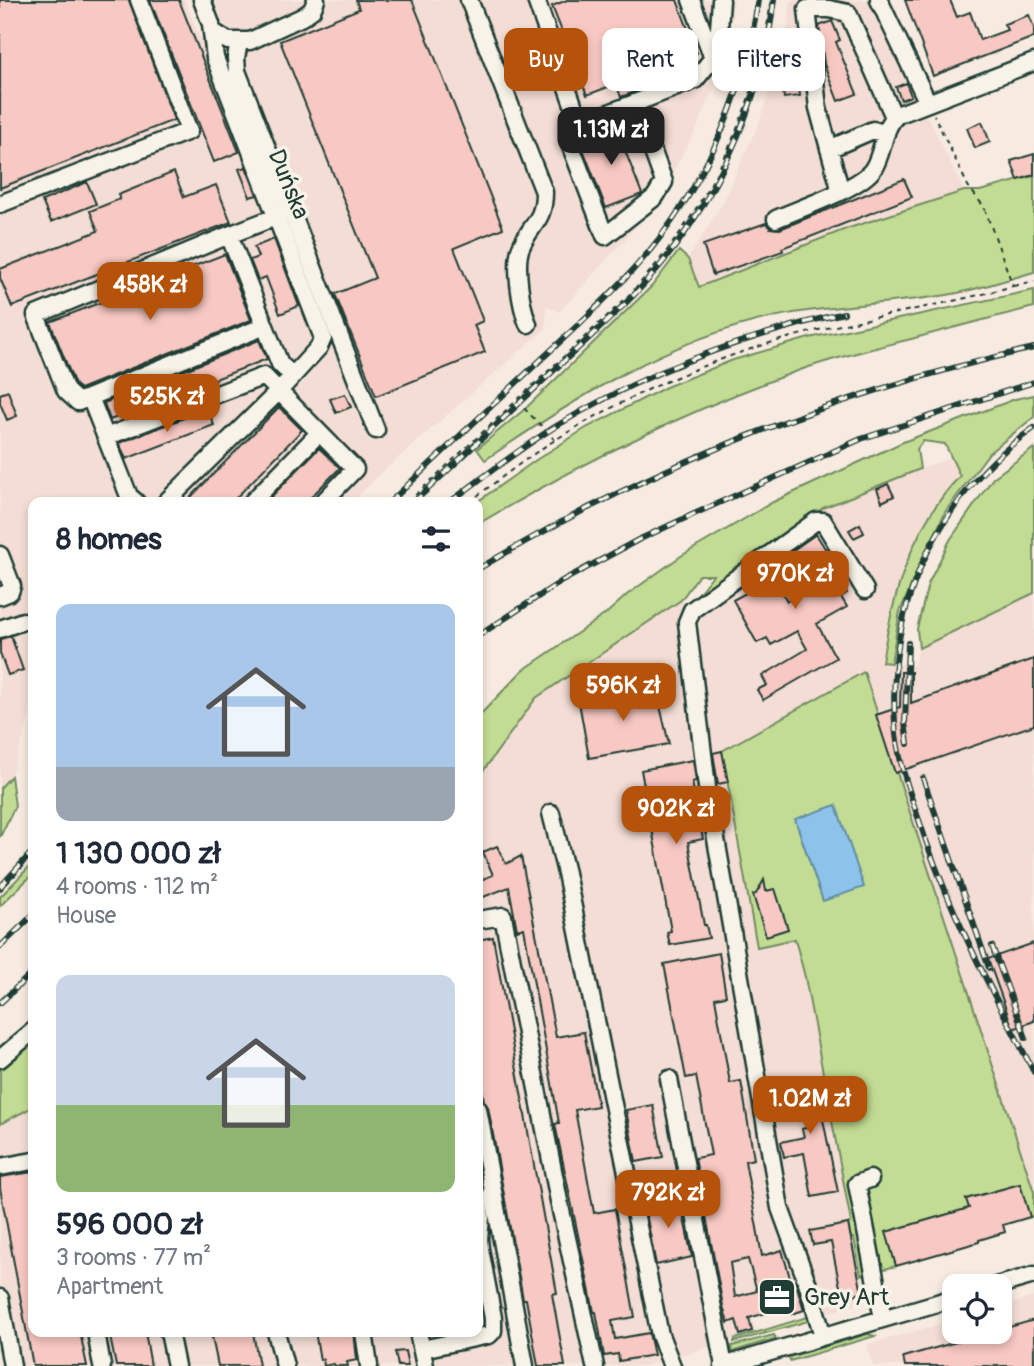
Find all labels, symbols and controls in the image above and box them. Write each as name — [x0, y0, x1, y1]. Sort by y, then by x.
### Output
chip: Buy — [504, 28, 588, 91]
chip: Rent — [602, 28, 698, 91]
chip: Filters — [712, 28, 825, 91]
pin: 1.13M zł — [539, 108, 683, 167]
text: 1.13M zł — [573, 115, 649, 144]
street label: Duńska — [262, 145, 316, 223]
pin: 458K zł — [85, 262, 215, 322]
text: 458K zł — [113, 270, 187, 299]
pin: 525K zł — [102, 374, 232, 434]
text: 525K zł — [130, 382, 204, 411]
icon: filters — [417, 520, 455, 558]
text: 8 homes — [56, 521, 162, 558]
pin: 970K zł — [730, 552, 860, 611]
text: 970K zł — [757, 559, 833, 588]
icon: home — [193, 649, 319, 775]
pin: 596K zł — [558, 664, 688, 723]
text: 596K zł — [586, 671, 660, 700]
pin: 902K zł — [611, 786, 741, 846]
text: 902K zł — [638, 794, 714, 823]
text: 1 130 000 zł — [56, 835, 221, 872]
text: 4 rooms · 112 m² — [56, 872, 218, 901]
text: House — [56, 901, 116, 930]
icon: home — [193, 1020, 319, 1146]
pin: 1.02M zł — [738, 1076, 882, 1136]
text: 1.02M zł — [769, 1084, 851, 1113]
pin: 792K zł — [603, 1170, 733, 1230]
text: 792K zł — [631, 1178, 705, 1207]
text: 596 000 zł — [56, 1206, 203, 1243]
text: 3 rooms · 77 m² — [56, 1243, 211, 1272]
text: Apartment — [56, 1272, 163, 1301]
map controls — [942, 1274, 1012, 1344]
button: locate — [942, 1274, 1012, 1344]
office icon: Grey Art — [756, 1276, 798, 1318]
place label: Grey Art — [804, 1283, 889, 1312]

